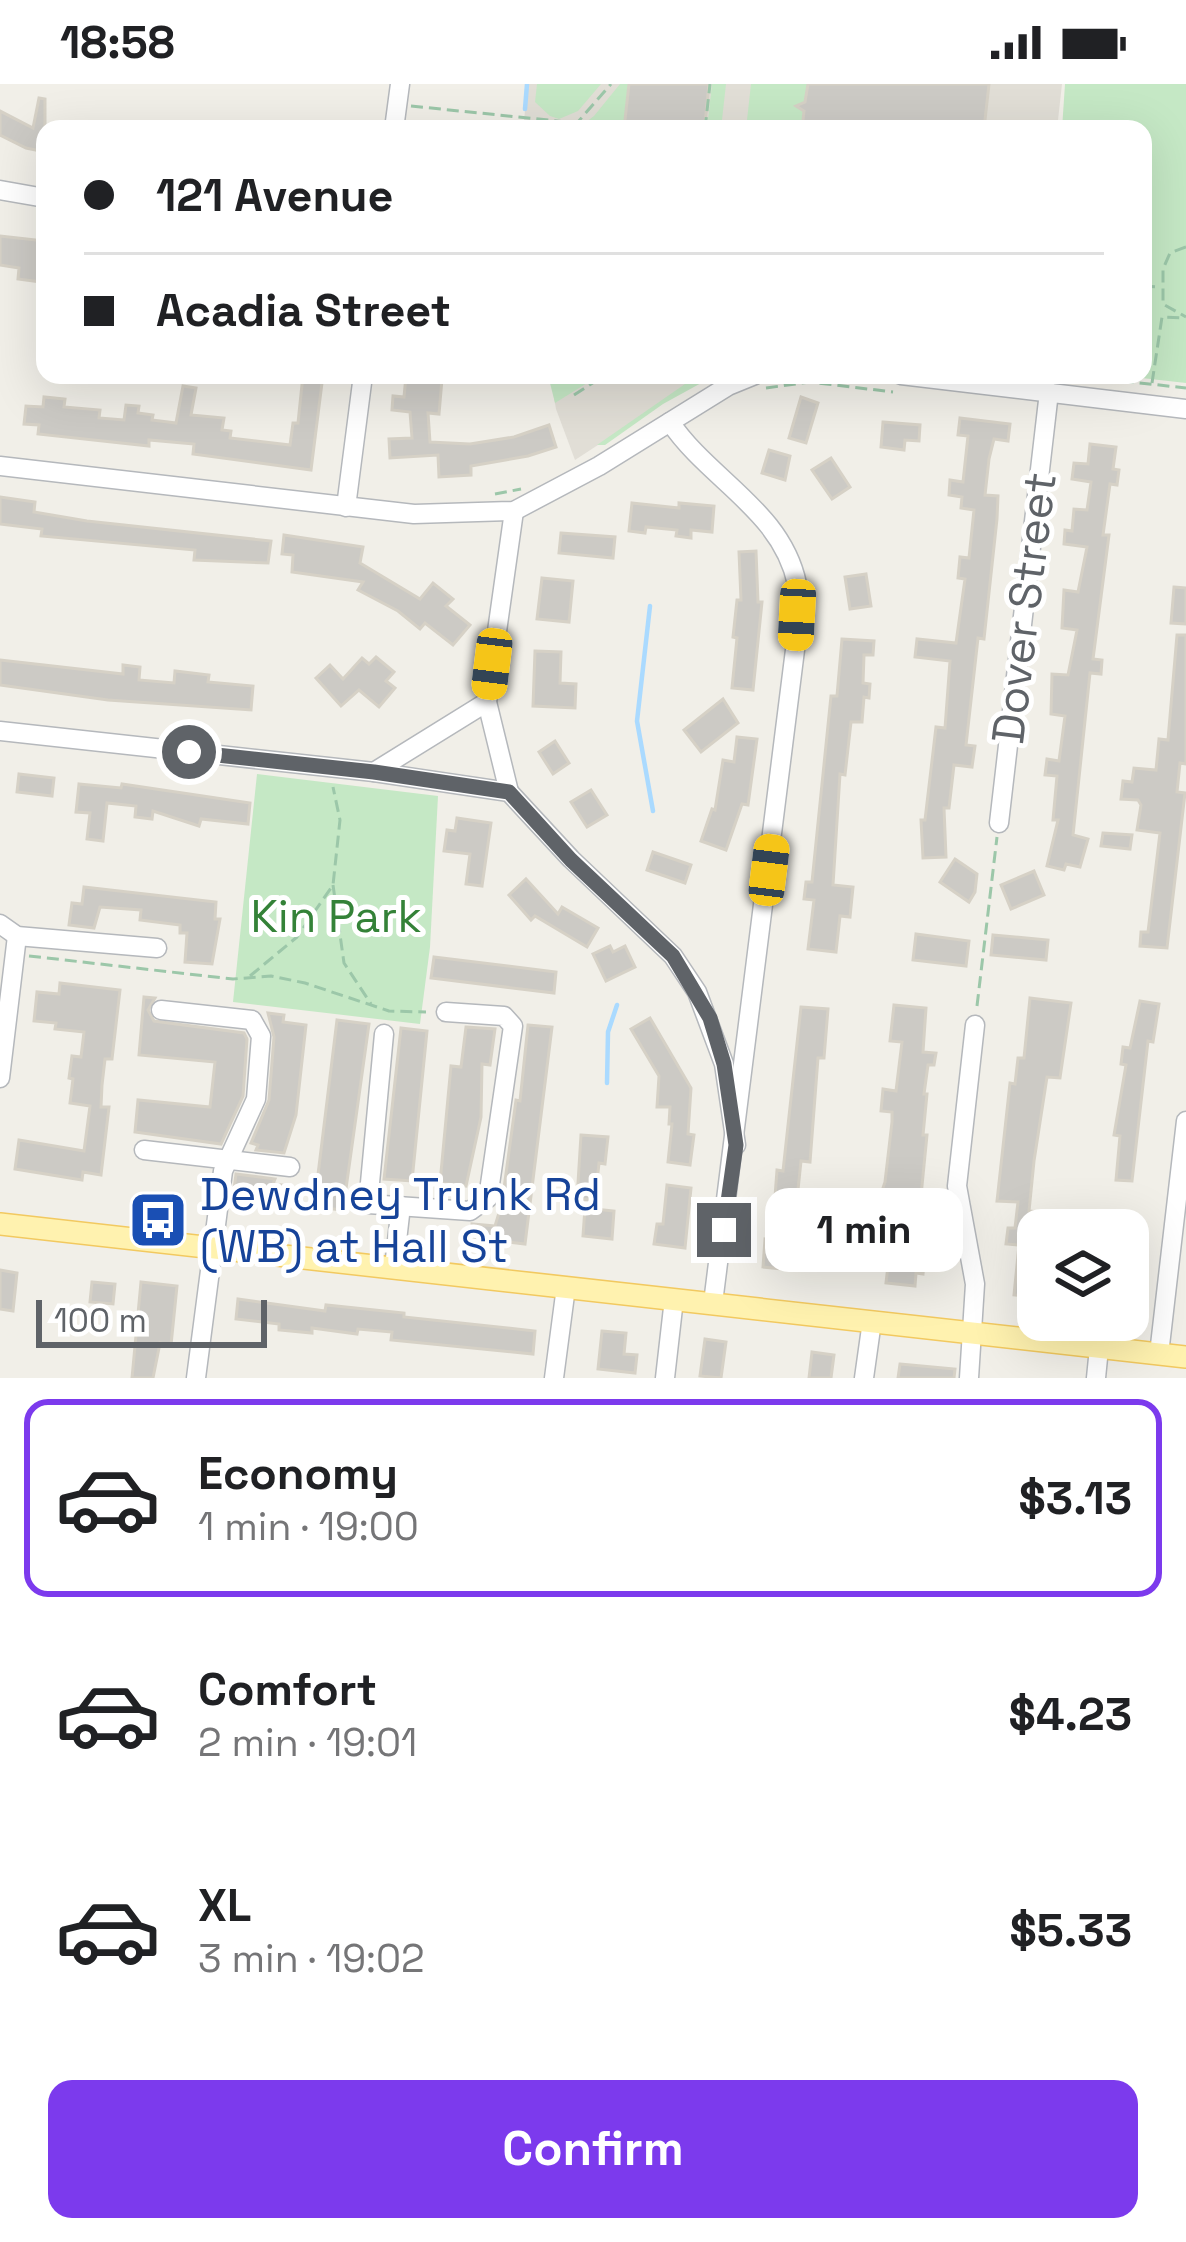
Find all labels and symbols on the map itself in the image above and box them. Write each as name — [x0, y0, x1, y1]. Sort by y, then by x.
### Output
street label: Dover Street — [979, 469, 1069, 747]
car — [777, 578, 817, 652]
car — [470, 626, 514, 702]
route start — [162, 725, 216, 779]
car — [747, 832, 791, 908]
park label: Kin Park — [250, 888, 422, 945]
place label: Dewdney Trunk Rd (WB) at Hall St — [200, 1166, 601, 1275]
callout: 1 min — [766, 1188, 964, 1272]
bus stop icon: Dewdney Trunk Rd (WB) at Hall St — [127, 1189, 189, 1251]
route end — [697, 1203, 751, 1257]
scale bar — [36, 1294, 267, 1347]

